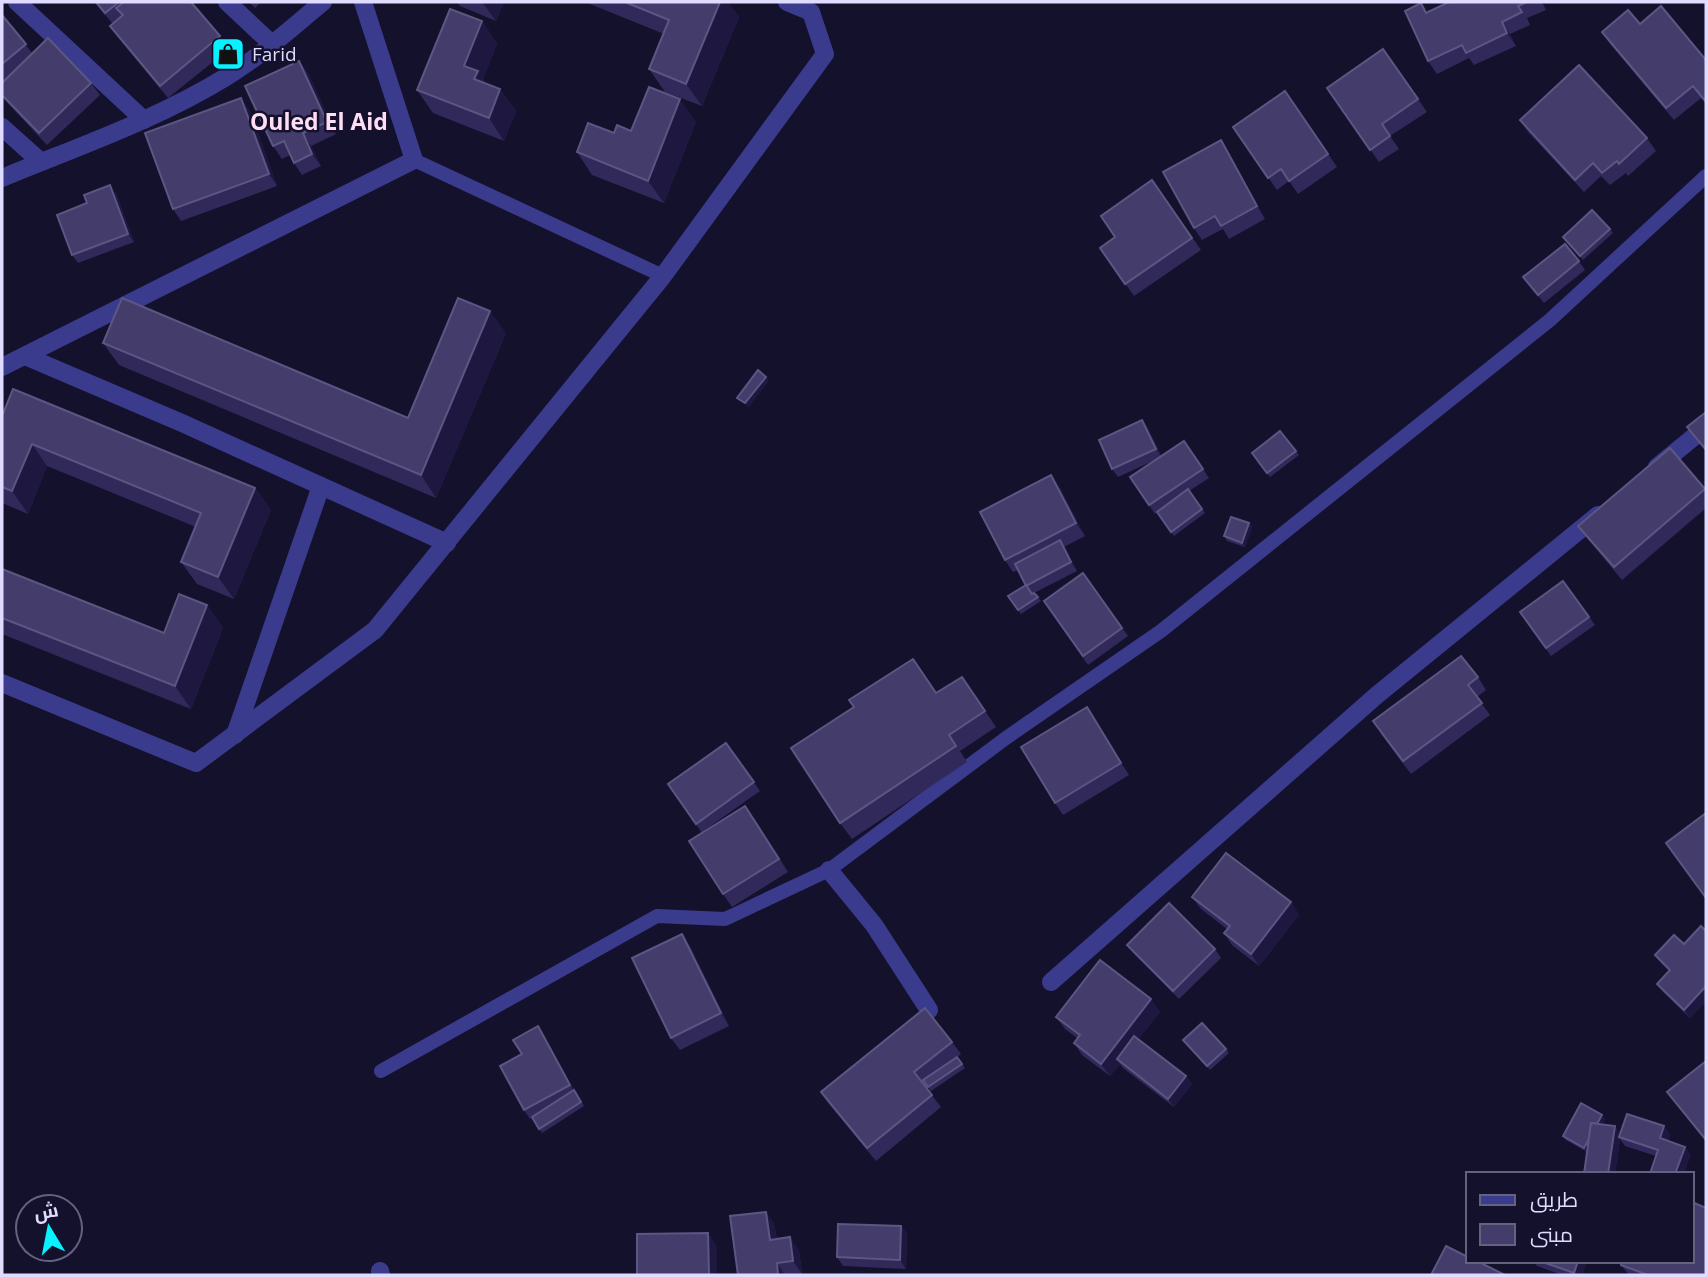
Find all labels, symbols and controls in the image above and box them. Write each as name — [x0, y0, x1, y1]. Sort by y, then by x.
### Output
shop icon: Farid — [209, 35, 247, 73]
place label: Farid — [252, 41, 297, 67]
district label: Ouled El Aid — [250, 105, 388, 137]
legend — [1466, 1172, 1694, 1263]
text: طريق — [1530, 1185, 1578, 1213]
north arrow — [14, 1193, 84, 1263]
text: ش — [32, 1196, 60, 1226]
text: مبنى — [1530, 1220, 1573, 1248]

